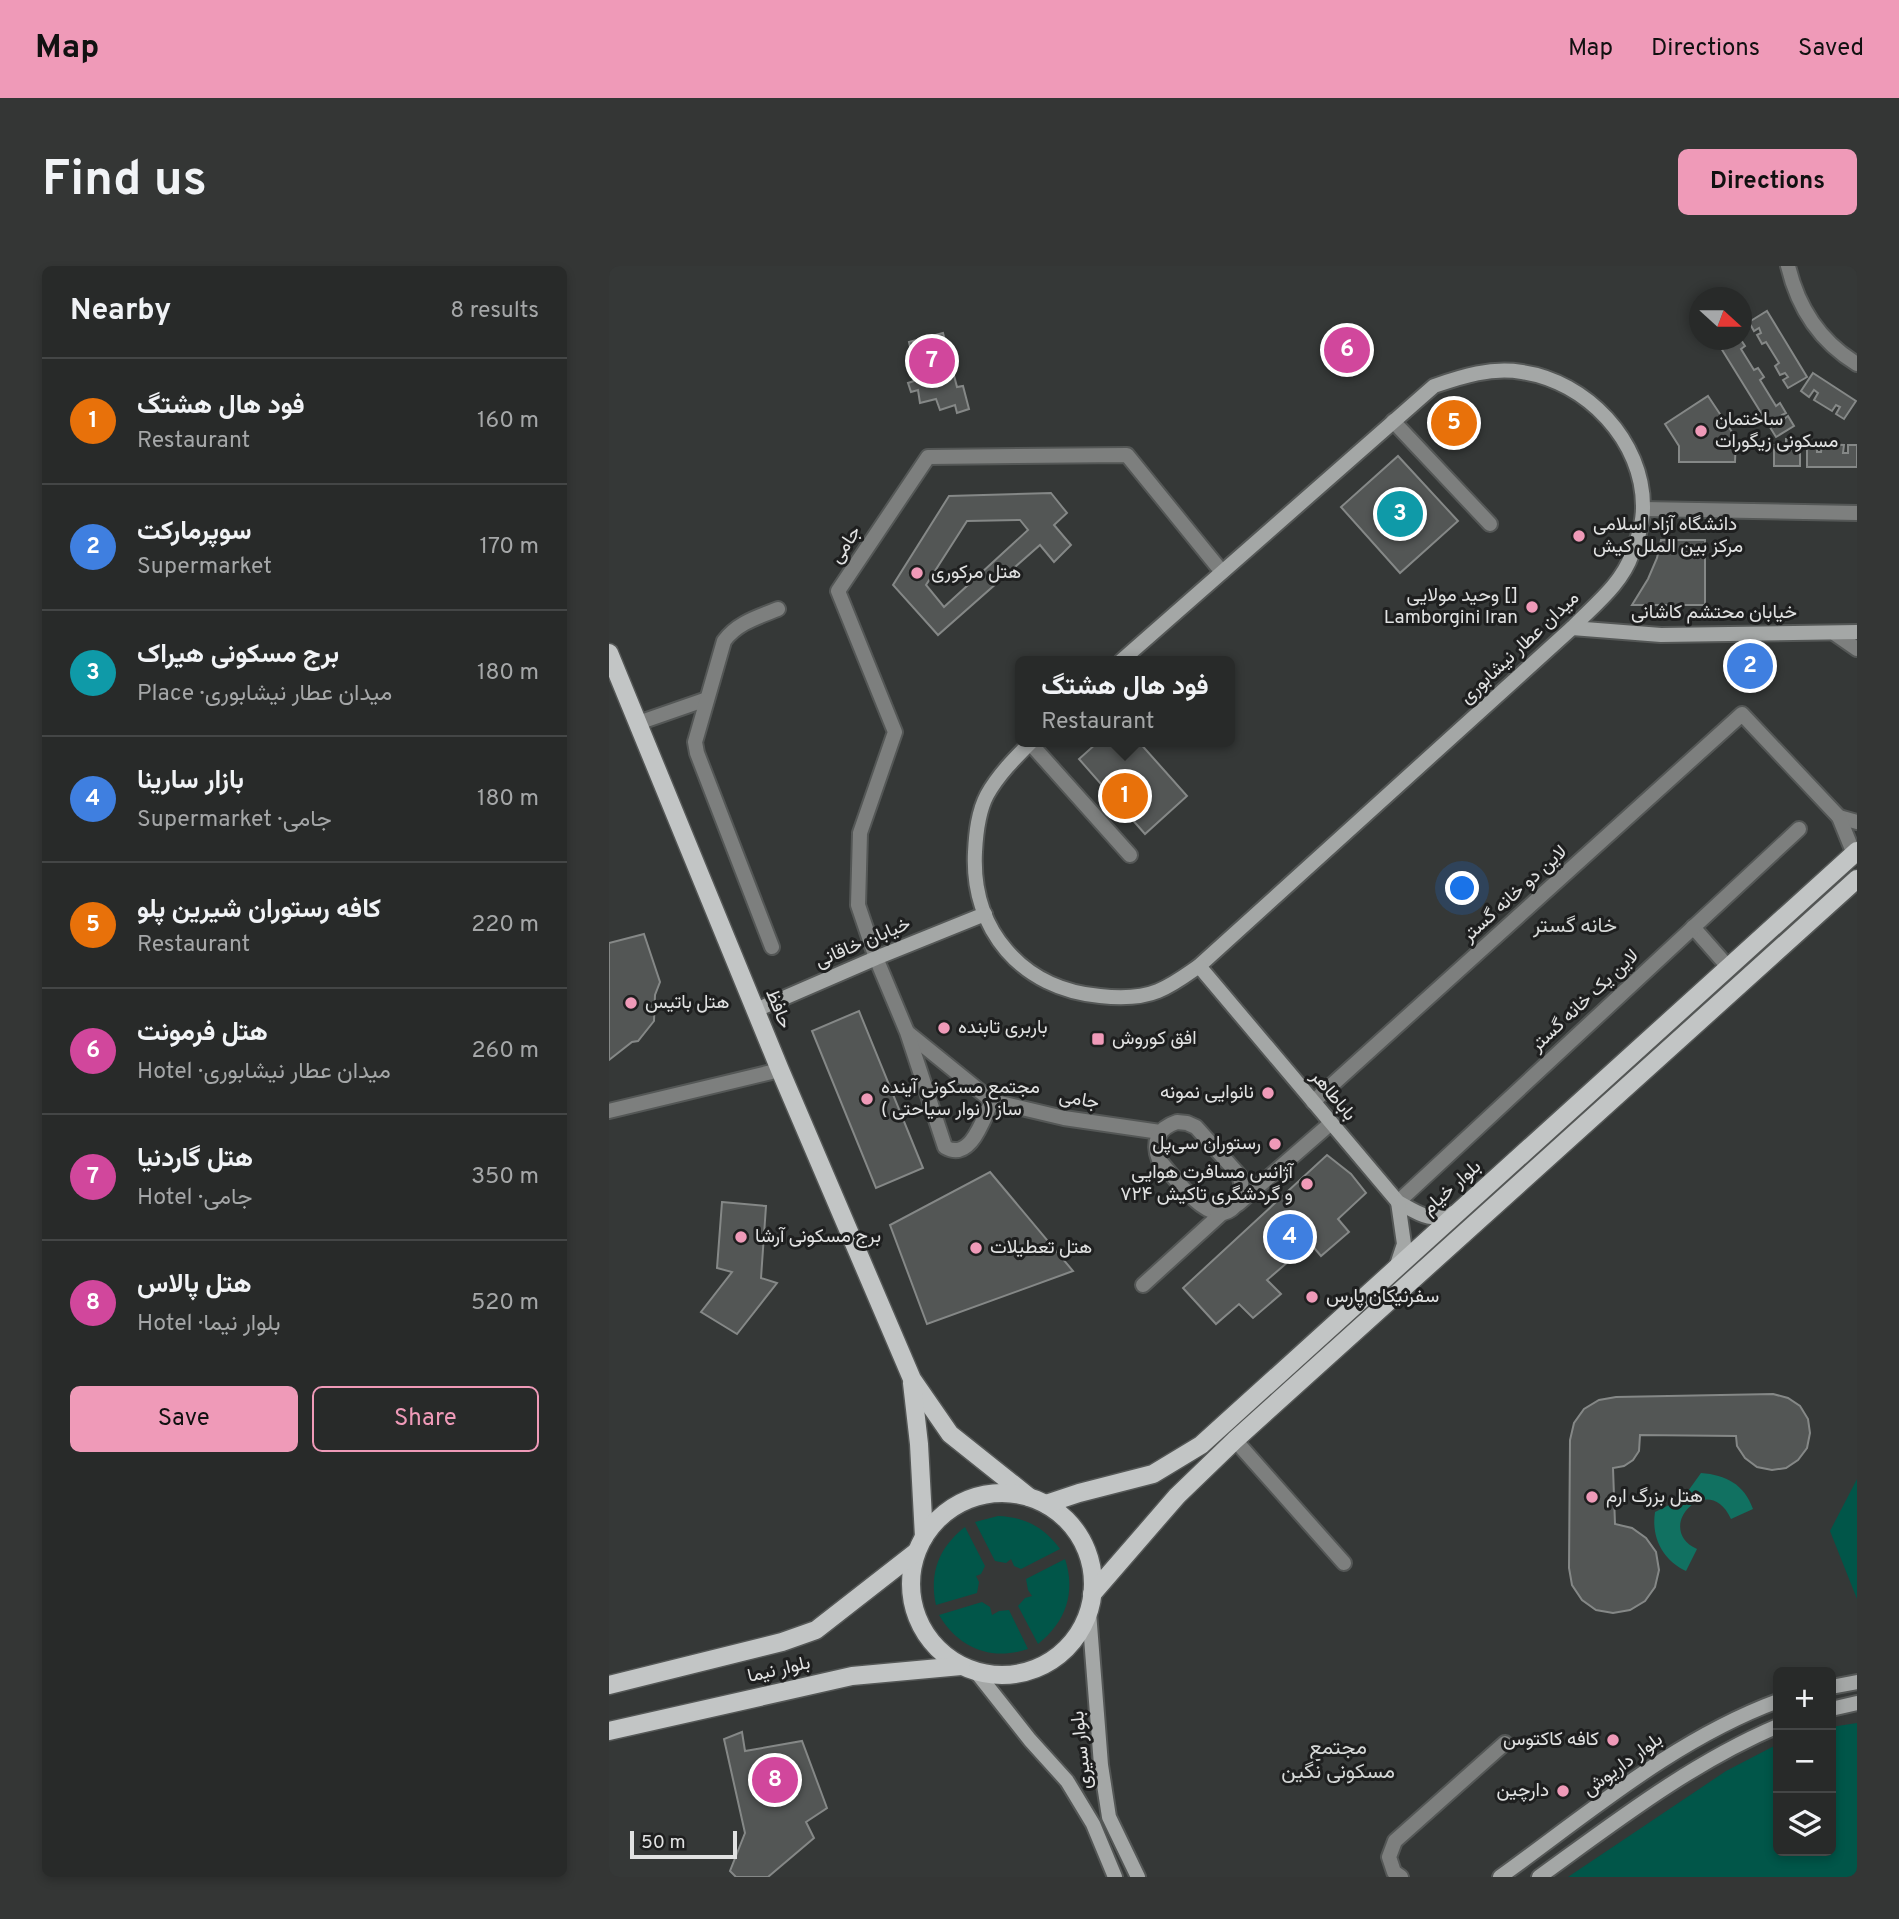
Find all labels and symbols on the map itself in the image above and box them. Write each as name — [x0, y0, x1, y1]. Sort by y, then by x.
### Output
north arrow — [1689, 287, 1752, 350]
pin: 6 — [1324, 324, 1370, 376]
pin: 7 — [909, 335, 955, 387]
pin: 5 — [1431, 397, 1477, 449]
place label: ساختمان مسکونی زیگورات — [1715, 408, 1838, 454]
marker: ساختمان مسکونی زیگورات — [1693, 423, 1709, 439]
pin: 3 — [1377, 488, 1423, 540]
place label: دانشگاه آزاد اسلامی مرکز بین الملل کیش — [1593, 513, 1743, 559]
street label: جامی — [825, 521, 867, 569]
marker: دانشگاه آزاد اسلامی مرکز بین الملل کیش — [1571, 528, 1587, 544]
place label: هتل مرکوری — [931, 561, 1021, 585]
marker: هتل مرکوری — [909, 565, 925, 581]
place label: وحید مولایی [] Lamborgini Iran — [1384, 584, 1518, 630]
street label: میدان عطار نیشابوری — [1455, 586, 1585, 710]
marker: وحید مولایی [] Lamborgini Iran — [1524, 599, 1540, 615]
street label: خیابان محتشم کاشانی — [1631, 601, 1797, 625]
pin: 2 — [1727, 640, 1773, 692]
pin: 1 — [1102, 770, 1148, 822]
street label: لاین دو خانه گستر — [1457, 840, 1573, 948]
your location — [1445, 871, 1479, 905]
street label: خیابان خاقانی — [812, 912, 914, 974]
district label: خانه گستر — [1532, 913, 1617, 940]
street label: لاین یک خانه گستر — [1525, 945, 1644, 1058]
street label: حافظ — [759, 986, 797, 1032]
place label: هتل باتیس — [645, 991, 729, 1015]
marker: هتل باتیس — [623, 995, 639, 1011]
place label: باربری تابنده — [958, 1016, 1048, 1040]
marker: باربری تابنده — [936, 1020, 952, 1036]
place label: افق کوروش — [1112, 1027, 1197, 1051]
marker: افق کوروش — [1090, 1031, 1106, 1047]
street label: باباطاهر — [1304, 1065, 1361, 1126]
place label: مجتمع مسکونی آینده ساز ( نوار سیاحتی ) — [881, 1076, 1040, 1122]
place label: نانوایی نمونه — [1160, 1081, 1254, 1105]
street label: جامی — [1057, 1085, 1101, 1115]
marker: نانوایی نمونه — [1260, 1085, 1276, 1101]
marker: مجتمع مسکونی آینده ساز ( نوار سیاحتی ) — [859, 1091, 875, 1107]
place label: رستوران سی‌پل — [1152, 1132, 1261, 1156]
marker: رستوران سی‌پل — [1267, 1136, 1283, 1152]
street label: بلوار خیام — [1417, 1155, 1487, 1221]
place label: آژانس مسافرت هوایی و گردشگری تاکیش ۷۲۴ — [1120, 1161, 1295, 1207]
marker: آژانس مسافرت هوایی و گردشگری تاکیش ۷۲۴ — [1299, 1176, 1315, 1192]
pin: 4 — [1267, 1211, 1313, 1263]
place label: برج مسکونی آرشا — [755, 1225, 881, 1249]
marker: برج مسکونی آرشا — [733, 1229, 749, 1245]
place label: هتل تعطیلات — [990, 1236, 1092, 1260]
marker: هتل تعطیلات — [968, 1240, 984, 1256]
place label: سفرنیکان پارس — [1326, 1285, 1439, 1309]
marker: سفرنیکان پارس — [1304, 1289, 1320, 1305]
place label: هتل بزرگ ارم — [1606, 1485, 1703, 1509]
marker: هتل بزرگ ارم — [1584, 1489, 1600, 1505]
street label: بلوار نیما — [745, 1651, 813, 1689]
street label: بلوار سیری — [1066, 1710, 1098, 1790]
place label: کافه کاکتوس — [1503, 1728, 1599, 1752]
street label: بلوار داریوش — [1578, 1728, 1668, 1802]
marker: کافه کاکتوس — [1605, 1732, 1621, 1748]
district label: مجتمع مسکونی نگین — [1281, 1735, 1395, 1786]
pin: 8 — [752, 1754, 798, 1806]
place label: دارچین — [1497, 1779, 1549, 1803]
marker: دارچین — [1555, 1783, 1571, 1799]
scale bar — [630, 1828, 737, 1860]

